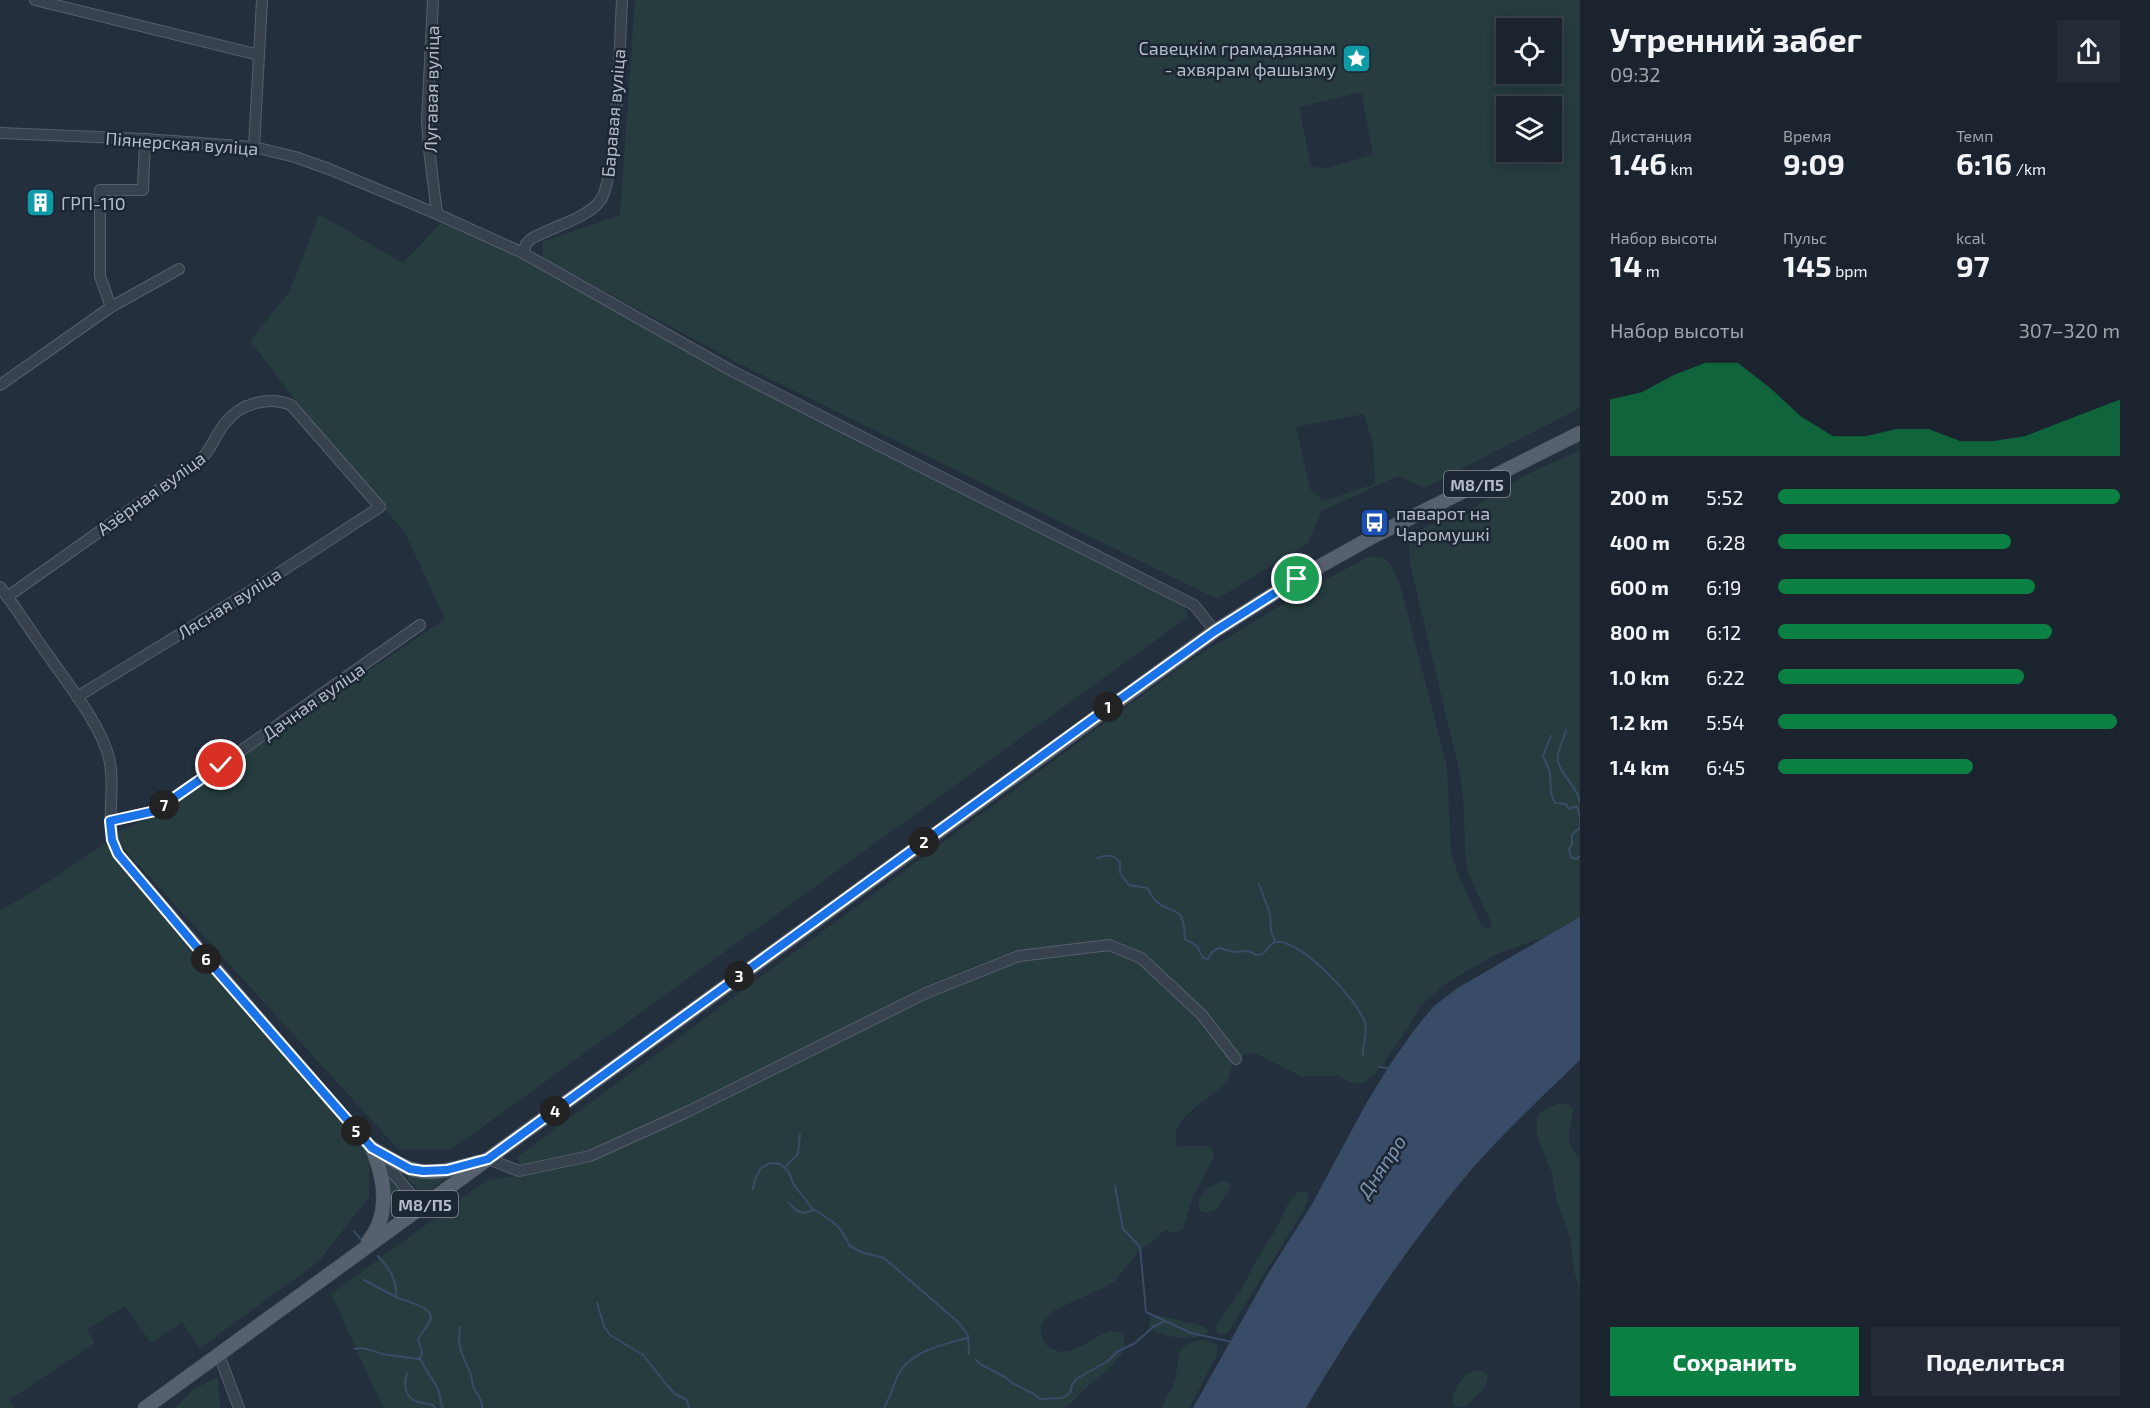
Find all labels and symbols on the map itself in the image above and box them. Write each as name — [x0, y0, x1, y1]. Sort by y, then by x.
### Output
street label: Лугавая вуліца — [419, 25, 443, 153]
place label: Савецкім грамадзянам - ахвярам фашызму — [1139, 37, 1336, 80]
place icon: Савецкім грамадзянам - ахвярам фашызму — [1341, 42, 1373, 74]
street label: Баравая вуліца — [596, 48, 630, 178]
street label: Піянерская вуліца — [105, 127, 259, 159]
building icon: ГРП-110 — [24, 187, 56, 219]
place label: ГРП-110 — [61, 192, 126, 214]
street label: Азёрная вуліца — [93, 446, 209, 540]
road number: М8/П5 — [1444, 471, 1510, 497]
place label: паварот на Чаромушкі — [1396, 502, 1490, 545]
bus stop icon: паварот на Чаромушкі — [1359, 507, 1391, 539]
pin — [1271, 553, 1322, 604]
street label: Лясная вуліца — [173, 562, 285, 644]
street label: Дачная вуліца — [257, 657, 369, 745]
pin: 1 — [1093, 692, 1123, 722]
pin — [195, 739, 246, 790]
pin: 7 — [149, 790, 179, 820]
pin: 2 — [909, 827, 939, 857]
pin: 6 — [191, 944, 221, 974]
pin: 3 — [724, 961, 754, 991]
pin: 4 — [540, 1096, 570, 1126]
pin: 5 — [341, 1116, 371, 1146]
water label: Дняпро — [1351, 1130, 1411, 1203]
road number: М8/П5 — [392, 1191, 458, 1217]

